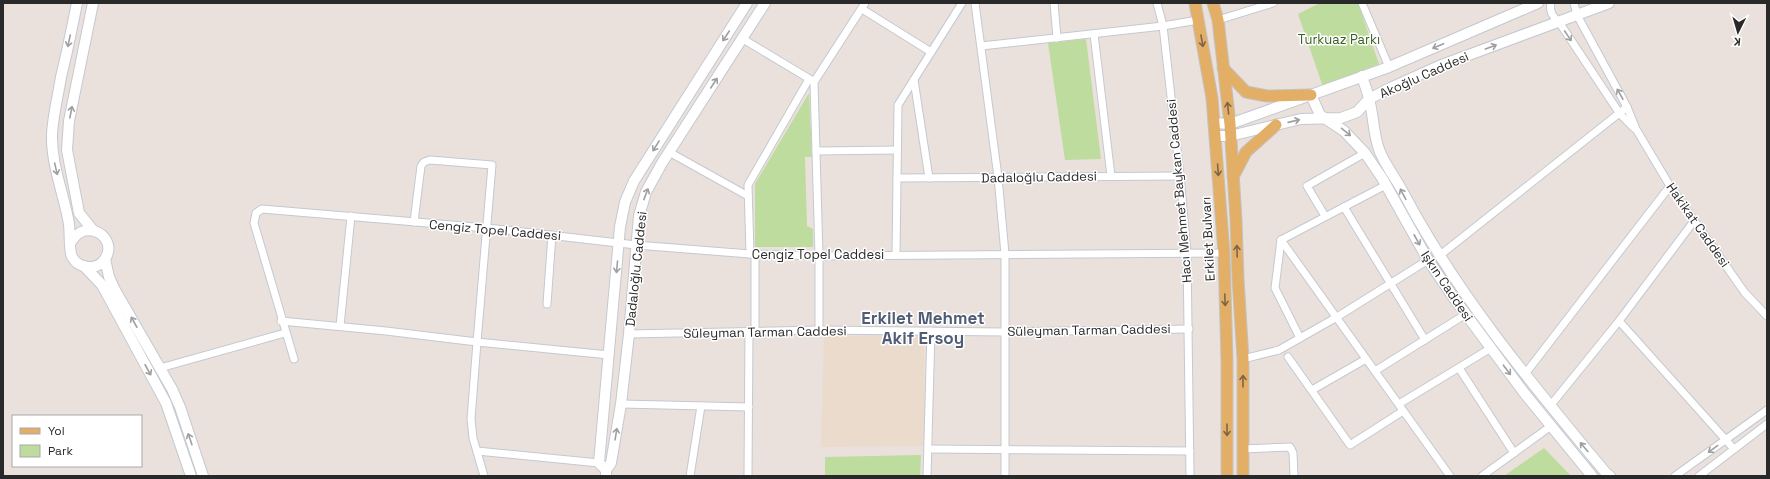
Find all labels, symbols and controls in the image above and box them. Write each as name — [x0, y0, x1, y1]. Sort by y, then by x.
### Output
north arrow — [1718, 12, 1758, 52]
one-way arrow — [722, 30, 730, 41]
one-way arrow — [1564, 30, 1572, 41]
park label: Turkuaz Parkı — [1298, 31, 1380, 48]
one-way arrow — [65, 34, 73, 47]
one-way arrow — [1198, 34, 1206, 47]
text: K — [1733, 35, 1741, 49]
one-way arrow — [1433, 43, 1445, 50]
one-way arrow — [1484, 43, 1497, 50]
street label: Akoğlu Caddesi — [1377, 48, 1471, 102]
one-way arrow — [710, 77, 718, 89]
one-way arrow — [1616, 88, 1624, 100]
street label: Hacı Mehmet Baykan Caddesi — [1162, 98, 1196, 284]
one-way arrow — [1224, 102, 1232, 115]
one-way arrow — [67, 106, 75, 119]
one-way arrow — [1287, 116, 1300, 124]
one-way arrow — [1340, 128, 1351, 137]
one-way arrow — [652, 140, 660, 151]
one-way arrow — [53, 162, 61, 175]
one-way arrow — [1214, 163, 1221, 176]
street label: Dadaloğlu Caddesi — [981, 167, 1097, 187]
street label: Hakikat Caddesi — [1662, 179, 1734, 271]
one-way arrow — [1399, 188, 1407, 200]
one-way arrow — [643, 189, 651, 201]
street label: Erkilet Bulvarı — [1197, 196, 1219, 282]
street label: Dadaloğlu Caddesi — [621, 210, 651, 328]
street label: Cengiz Topel Caddesi — [428, 216, 562, 244]
one-way arrow — [1413, 234, 1421, 246]
one-way arrow — [1233, 245, 1241, 258]
street label: Cengiz Topel Caddesi — [752, 246, 884, 263]
street label: Işkın Caddesi — [1417, 247, 1477, 325]
one-way arrow — [613, 260, 620, 273]
one-way arrow — [1222, 293, 1229, 306]
district label: Erkilet Mehmet Akif Ersoy — [861, 307, 985, 349]
one-way arrow — [130, 317, 137, 329]
street label: Süleyman Tarman Caddesi — [1007, 320, 1171, 340]
street label: Süleyman Tarman Caddesi — [683, 322, 847, 342]
one-way arrow — [145, 364, 153, 376]
one-way arrow — [1503, 364, 1511, 375]
one-way arrow — [1239, 375, 1247, 388]
legend — [12, 415, 142, 467]
text: Yol — [48, 423, 65, 439]
one-way arrow — [1223, 423, 1231, 436]
one-way arrow — [612, 427, 620, 440]
one-way arrow — [186, 433, 194, 445]
one-way arrow — [1580, 442, 1589, 452]
text: Park — [48, 443, 73, 459]
one-way arrow — [1707, 445, 1718, 453]

